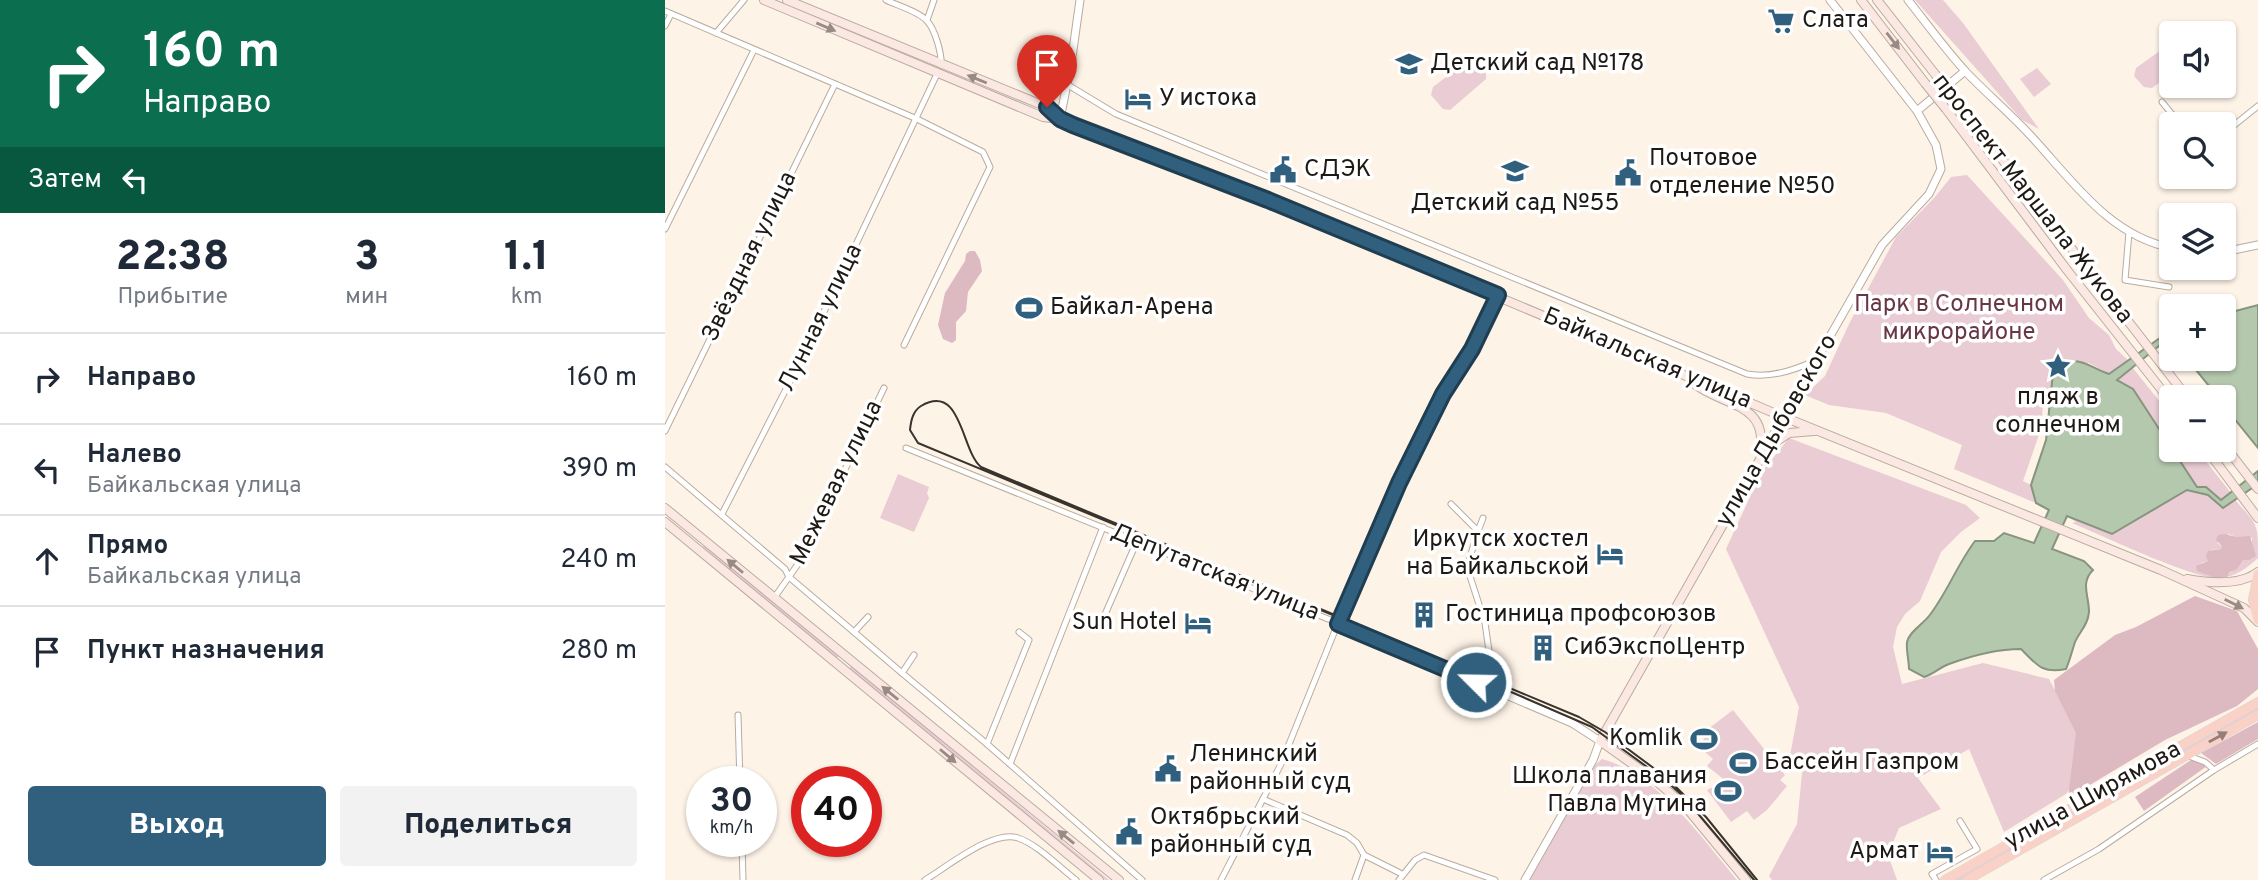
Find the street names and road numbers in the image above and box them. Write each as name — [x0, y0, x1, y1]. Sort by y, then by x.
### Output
street label: проспект Маршала Жукова — [1925, 68, 2139, 330]
street label: Звёздная улица — [696, 167, 804, 347]
street label: Лунная улица — [772, 239, 870, 397]
street label: Байкальская улица — [1538, 302, 1756, 416]
street label: улица Дыбовского — [1710, 329, 1844, 533]
street label: Межевая улица — [784, 396, 890, 570]
street label: Депутатская улица — [1106, 517, 1324, 629]
street label: улица Ширямова — [2000, 735, 2186, 857]

